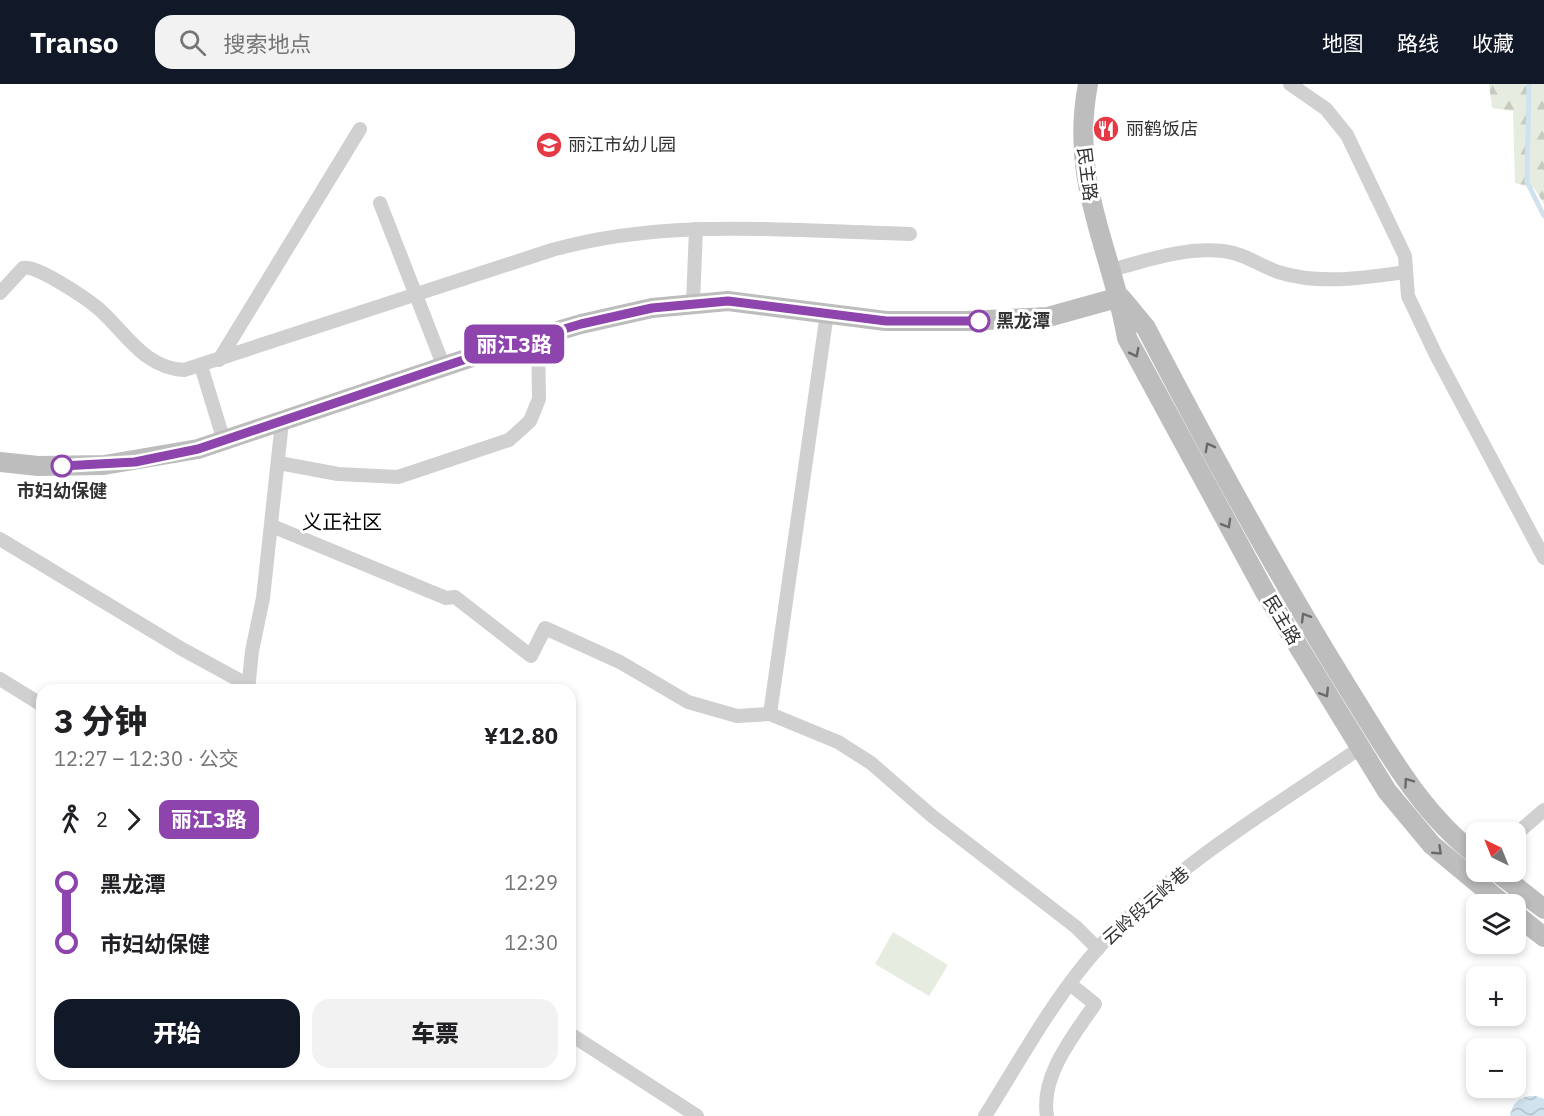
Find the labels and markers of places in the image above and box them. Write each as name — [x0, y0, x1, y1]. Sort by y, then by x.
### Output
restaurant icon: 丽鹤饭店 — [1091, 114, 1121, 144]
place label: 丽鹤饭店 — [1126, 117, 1198, 140]
school or university icon: 丽江市幼儿园 — [534, 130, 564, 160]
place label: 丽江市幼儿园 — [568, 133, 676, 156]
place label: 黑龙潭 — [996, 309, 1050, 332]
marker: 黑龙潭 — [968, 310, 990, 332]
marker: 市妇幼保健 — [51, 455, 73, 477]
place label: 市妇幼保健 — [17, 479, 107, 502]

